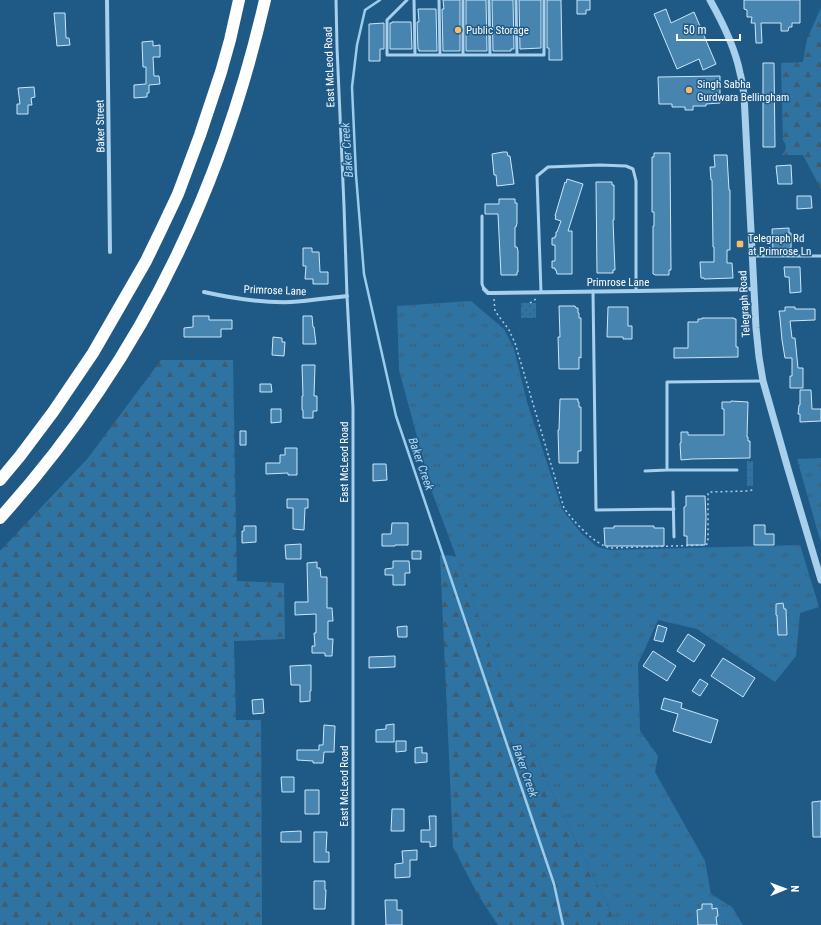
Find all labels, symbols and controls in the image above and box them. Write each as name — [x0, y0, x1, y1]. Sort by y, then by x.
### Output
scale bar — [677, 16, 740, 42]
text: 50 m — [683, 23, 707, 37]
place label: Public Storage — [466, 24, 529, 37]
marker: Public Storage — [453, 25, 463, 35]
street label: East McLeod Road — [322, 26, 337, 108]
place label: Singh Sabha Gurdwara Bellingham — [697, 78, 789, 104]
marker: Singh Sabha Gurdwara Bellingham — [684, 85, 694, 95]
street label: Baker Street — [94, 99, 107, 153]
water label: Baker Creek — [338, 121, 356, 178]
place label: Telegraph Rd at Primrose Ln — [748, 232, 811, 258]
marker: Telegraph Rd at Primrose Ln — [735, 239, 745, 249]
street label: Telegraph Road — [736, 270, 753, 338]
street label: Primrose Lane — [587, 276, 649, 289]
street label: Primrose Lane — [243, 283, 307, 298]
street label: East McLeod Road — [338, 422, 351, 502]
water label: Baker Creek — [405, 436, 437, 493]
water label: Baker Creek — [509, 743, 541, 800]
street label: East McLeod Road — [338, 746, 351, 826]
north arrow — [765, 869, 805, 909]
text: N — [788, 885, 801, 893]

